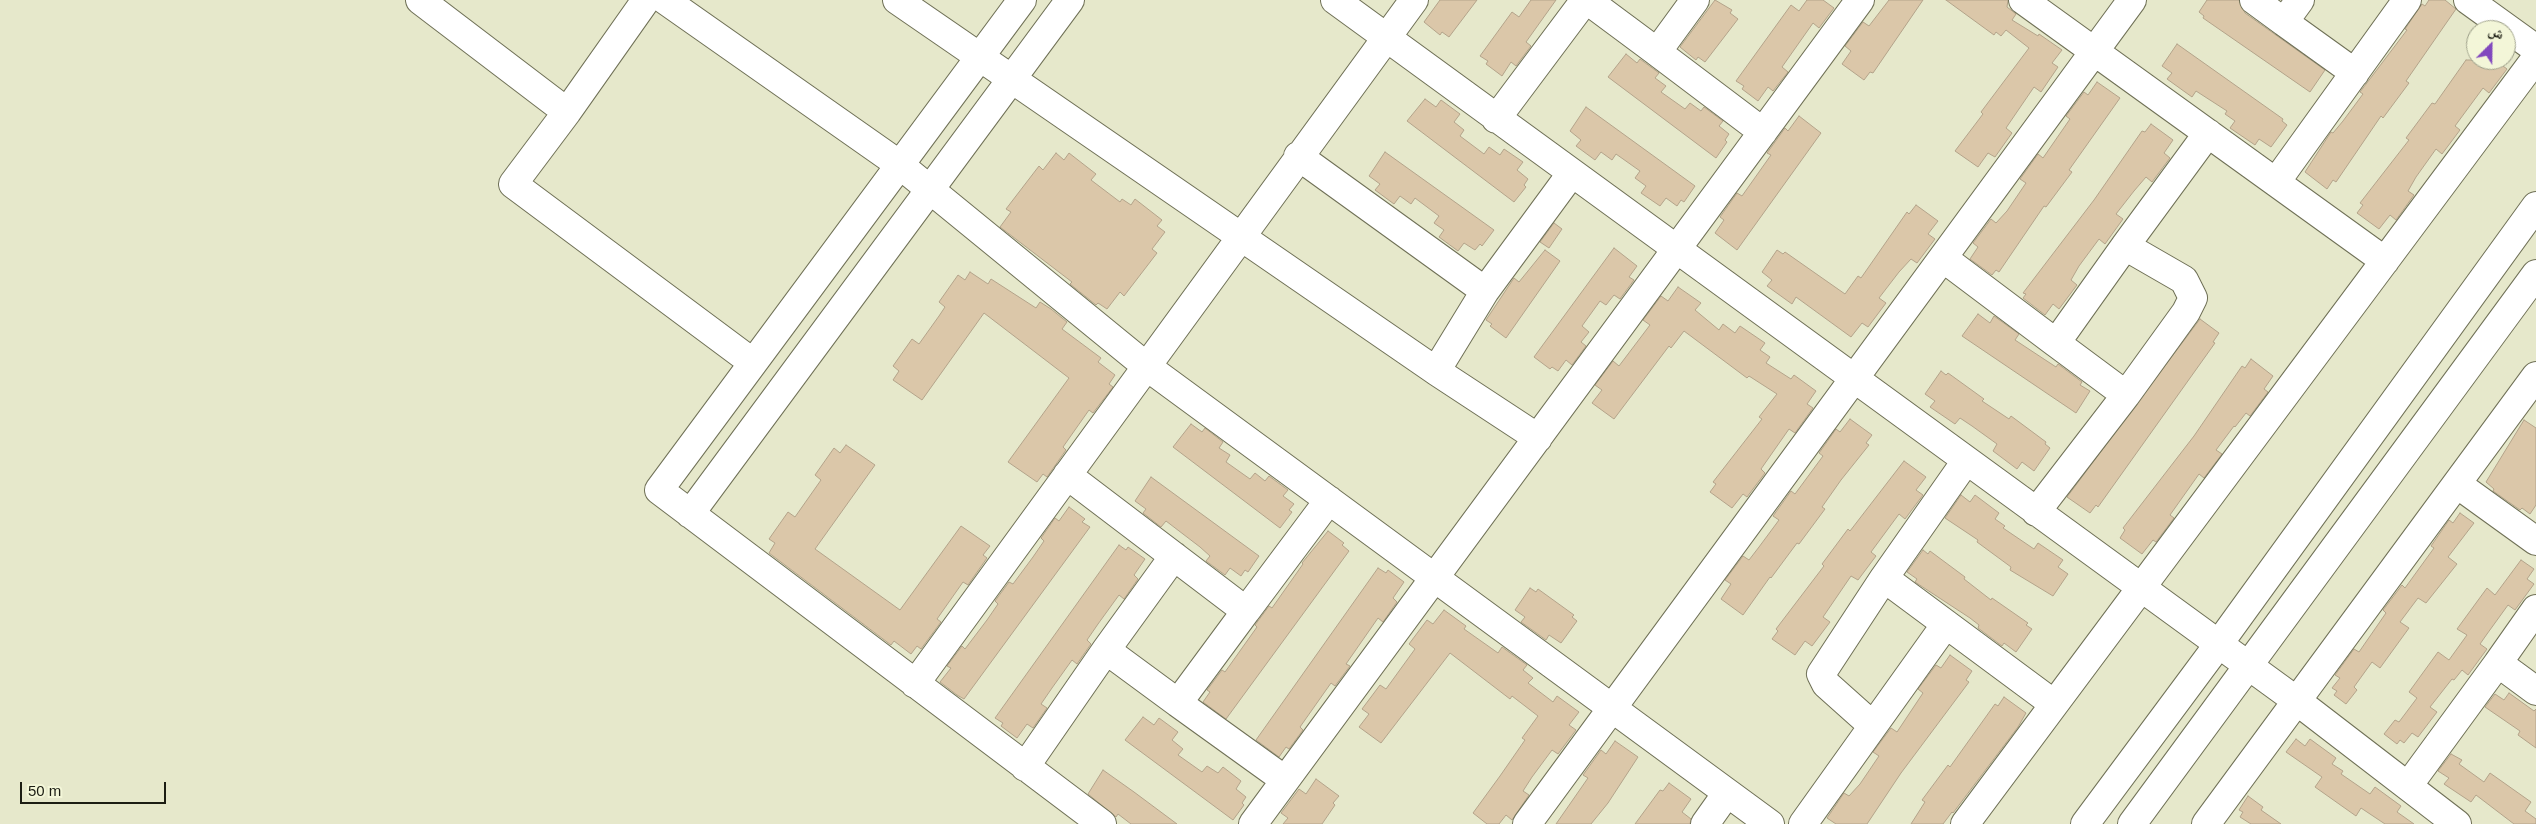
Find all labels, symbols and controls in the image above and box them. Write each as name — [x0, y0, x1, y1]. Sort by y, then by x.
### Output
north arrow — [2466, 20, 2516, 70]
text: ش — [2486, 22, 2506, 42]
scale bar — [22, 772, 169, 804]
text: 50 m — [28, 782, 61, 799]

